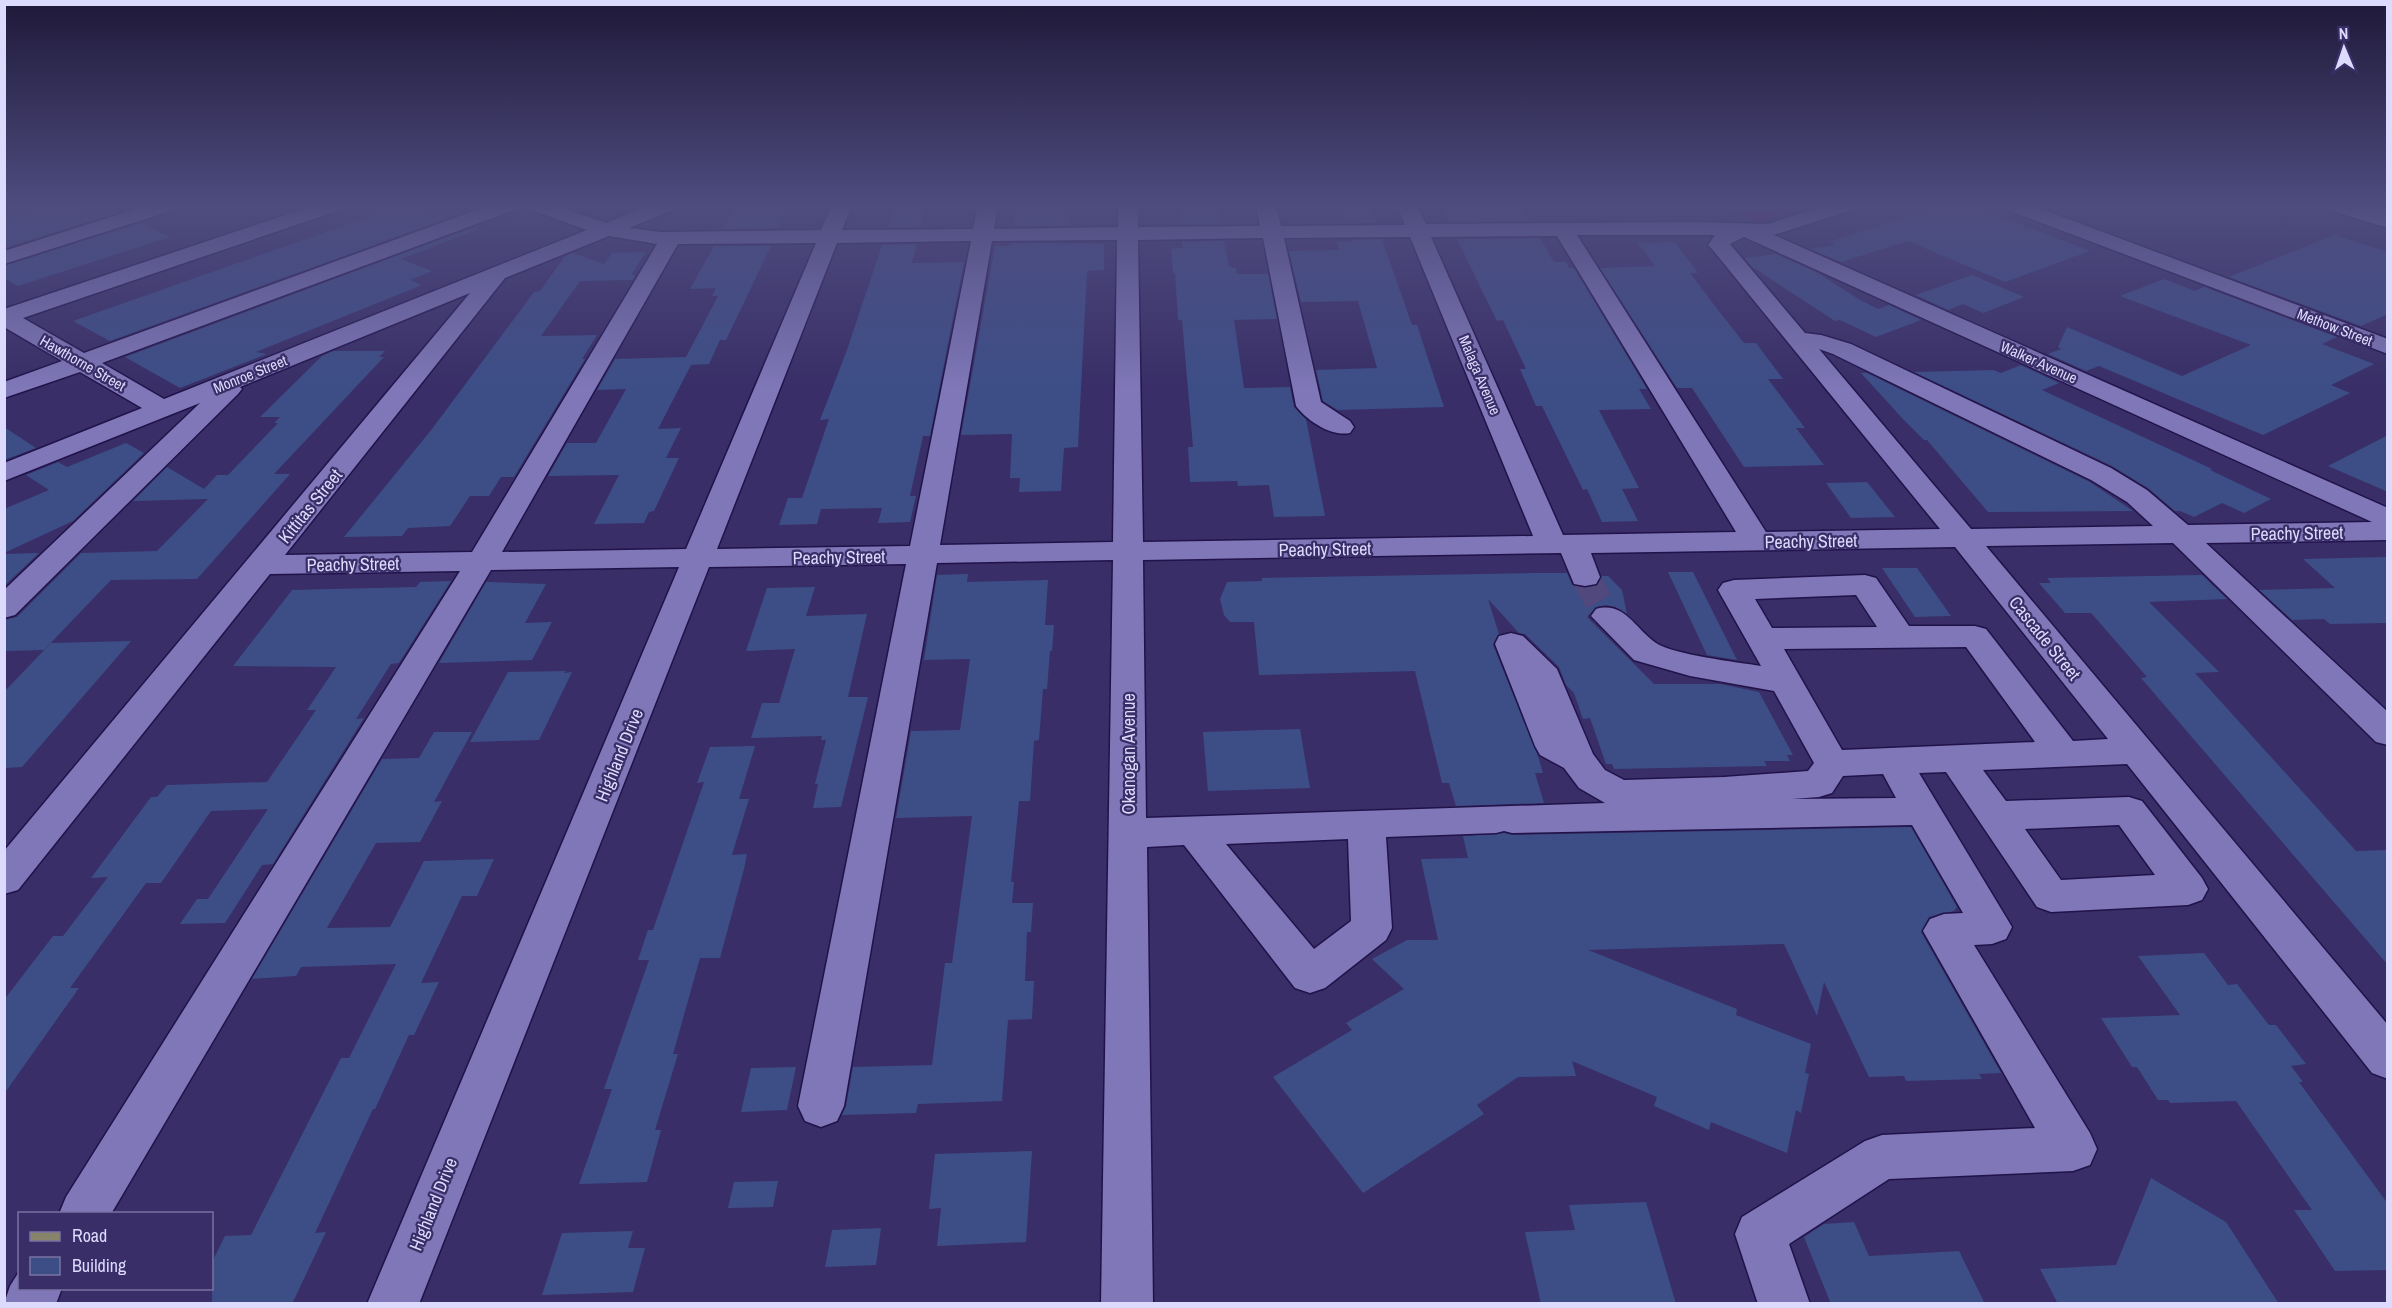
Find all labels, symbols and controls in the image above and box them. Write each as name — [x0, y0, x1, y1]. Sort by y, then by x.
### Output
north arrow — [2314, 18, 2374, 78]
text: N — [2338, 22, 2349, 44]
street label: Methow Street — [2294, 303, 2376, 351]
street label: Hawthorne Street — [36, 330, 130, 396]
street label: Malaga Avenue — [1454, 332, 1506, 418]
street label: Walker Avenue — [1997, 336, 2081, 388]
street label: Monroe Street — [210, 349, 291, 398]
street label: Kittitas Street — [272, 463, 348, 549]
street label: Peachy Street — [2250, 520, 2344, 546]
street label: Peachy Street — [1764, 528, 1858, 554]
street label: Peachy Street — [1278, 536, 1372, 562]
street label: Peachy Street — [792, 544, 886, 570]
street label: Peachy Street — [306, 551, 400, 577]
street label: Cascade Street — [2003, 591, 2087, 685]
street label: Okanogan Avenue — [1116, 693, 1141, 815]
street label: Highland Drive — [589, 705, 649, 805]
street label: Highland Drive — [403, 1154, 463, 1254]
legend — [18, 1212, 213, 1290]
text: Road — [72, 1223, 107, 1248]
text: Building — [72, 1253, 127, 1278]

